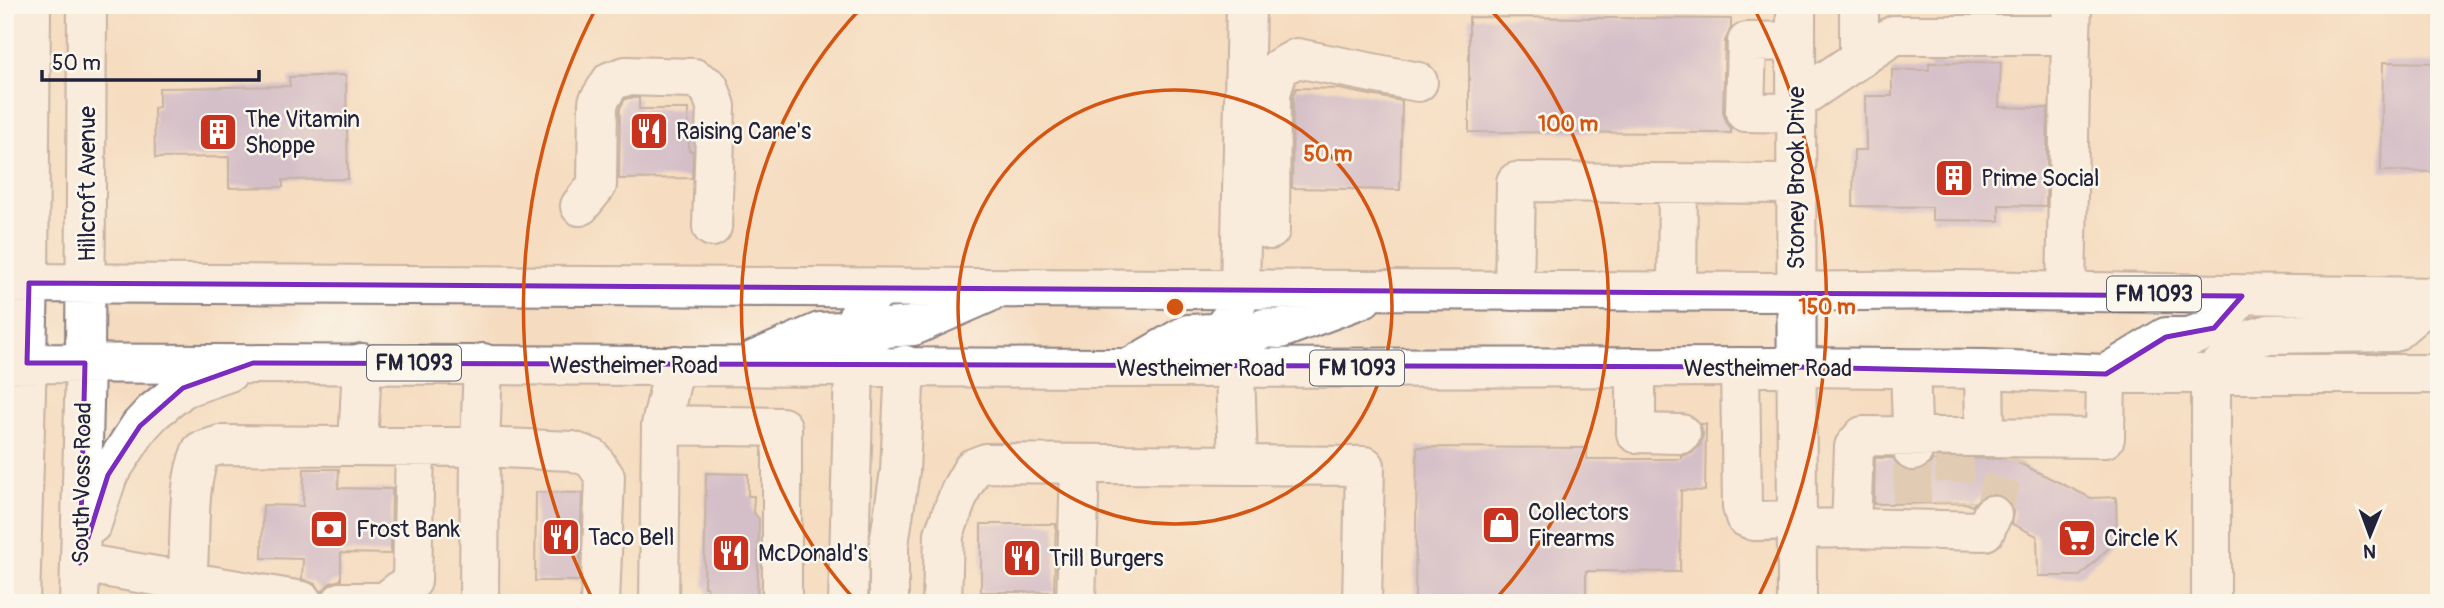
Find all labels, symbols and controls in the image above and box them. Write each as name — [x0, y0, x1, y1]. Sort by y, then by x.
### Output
scale bar — [42, 38, 259, 82]
text: 50 m — [52, 50, 101, 77]
street label: Stoney Brook Drive — [1782, 86, 1811, 270]
street label: Hillcroft Avenue — [73, 105, 102, 262]
place label: The Vitamin Shoppe — [245, 105, 360, 160]
restaurant icon: Raising Cane's — [628, 110, 670, 152]
building icon: The Vitamin Shoppe — [197, 111, 239, 153]
text: 100 m — [1538, 111, 1598, 138]
place label: Raising Cane's — [676, 117, 811, 146]
text: 50 m — [1304, 141, 1353, 168]
building icon: Prime Social — [1933, 157, 1975, 199]
place label: Prime Social — [1981, 164, 2099, 193]
road number: FM 1093 — [2107, 276, 2201, 312]
text: 150 m — [1798, 294, 1856, 321]
centre of rings — [1163, 295, 1187, 319]
road number: FM 1093 — [367, 346, 461, 380]
road number: FM 1093 — [1310, 350, 1404, 386]
street label: Westheimer Road — [550, 351, 718, 380]
street label: Westheimer Road — [1117, 354, 1285, 383]
street label: Westheimer Road — [1684, 354, 1852, 383]
street label: South Voss Road — [66, 402, 98, 564]
place label: Collectors Firearms — [1528, 498, 1629, 553]
north arrow — [2336, 500, 2406, 570]
shop icon: Collectors Firearms — [1480, 504, 1522, 546]
bank icon: Frost Bank — [308, 508, 350, 550]
place label: Frost Bank — [356, 515, 461, 544]
restaurant icon: Taco Bell — [540, 516, 582, 558]
supermarket icon: Circle K — [2056, 517, 2098, 559]
place label: Taco Bell — [588, 523, 674, 552]
place label: Circle K — [2104, 524, 2178, 553]
restaurant icon: McDonald's — [710, 532, 752, 574]
restaurant icon: Trill Burgers — [1001, 537, 1043, 579]
place label: McDonald's — [758, 539, 868, 568]
text: N — [2363, 539, 2376, 563]
place label: Trill Burgers — [1049, 544, 1164, 573]

